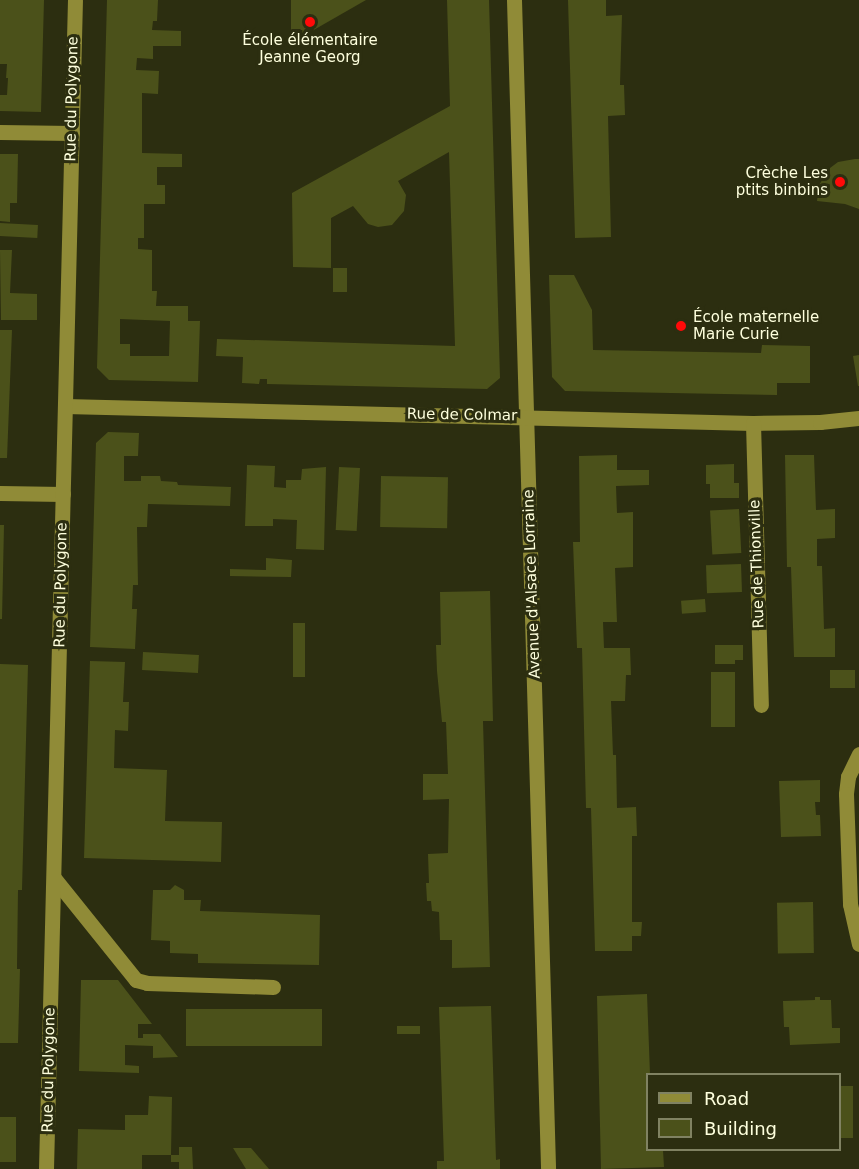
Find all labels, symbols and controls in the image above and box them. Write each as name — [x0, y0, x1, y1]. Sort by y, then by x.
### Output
marker: École élémentaire Jeanne Georg — [303, 15, 317, 29]
place label: École élémentaire Jeanne Georg — [242, 31, 378, 66]
street label: Rue du Polygone — [62, 36, 82, 162]
place label: Crèche Les ptits binbins — [736, 164, 828, 199]
marker: Crèche Les ptits binbins — [833, 175, 847, 189]
place label: École maternelle Marie Curie — [693, 308, 819, 343]
marker: École maternelle Marie Curie — [674, 319, 688, 333]
street label: Rue de Colmar — [407, 405, 517, 425]
street label: Avenue d'Alsace Lorraine — [520, 489, 544, 679]
street label: Rue de Thionville — [746, 499, 768, 629]
street label: Rue du Polygone — [51, 522, 71, 648]
street label: Rue du Polygone — [39, 1007, 59, 1133]
legend — [646, 1073, 841, 1151]
text: Road — [704, 1088, 749, 1109]
text: Building — [704, 1118, 777, 1139]

